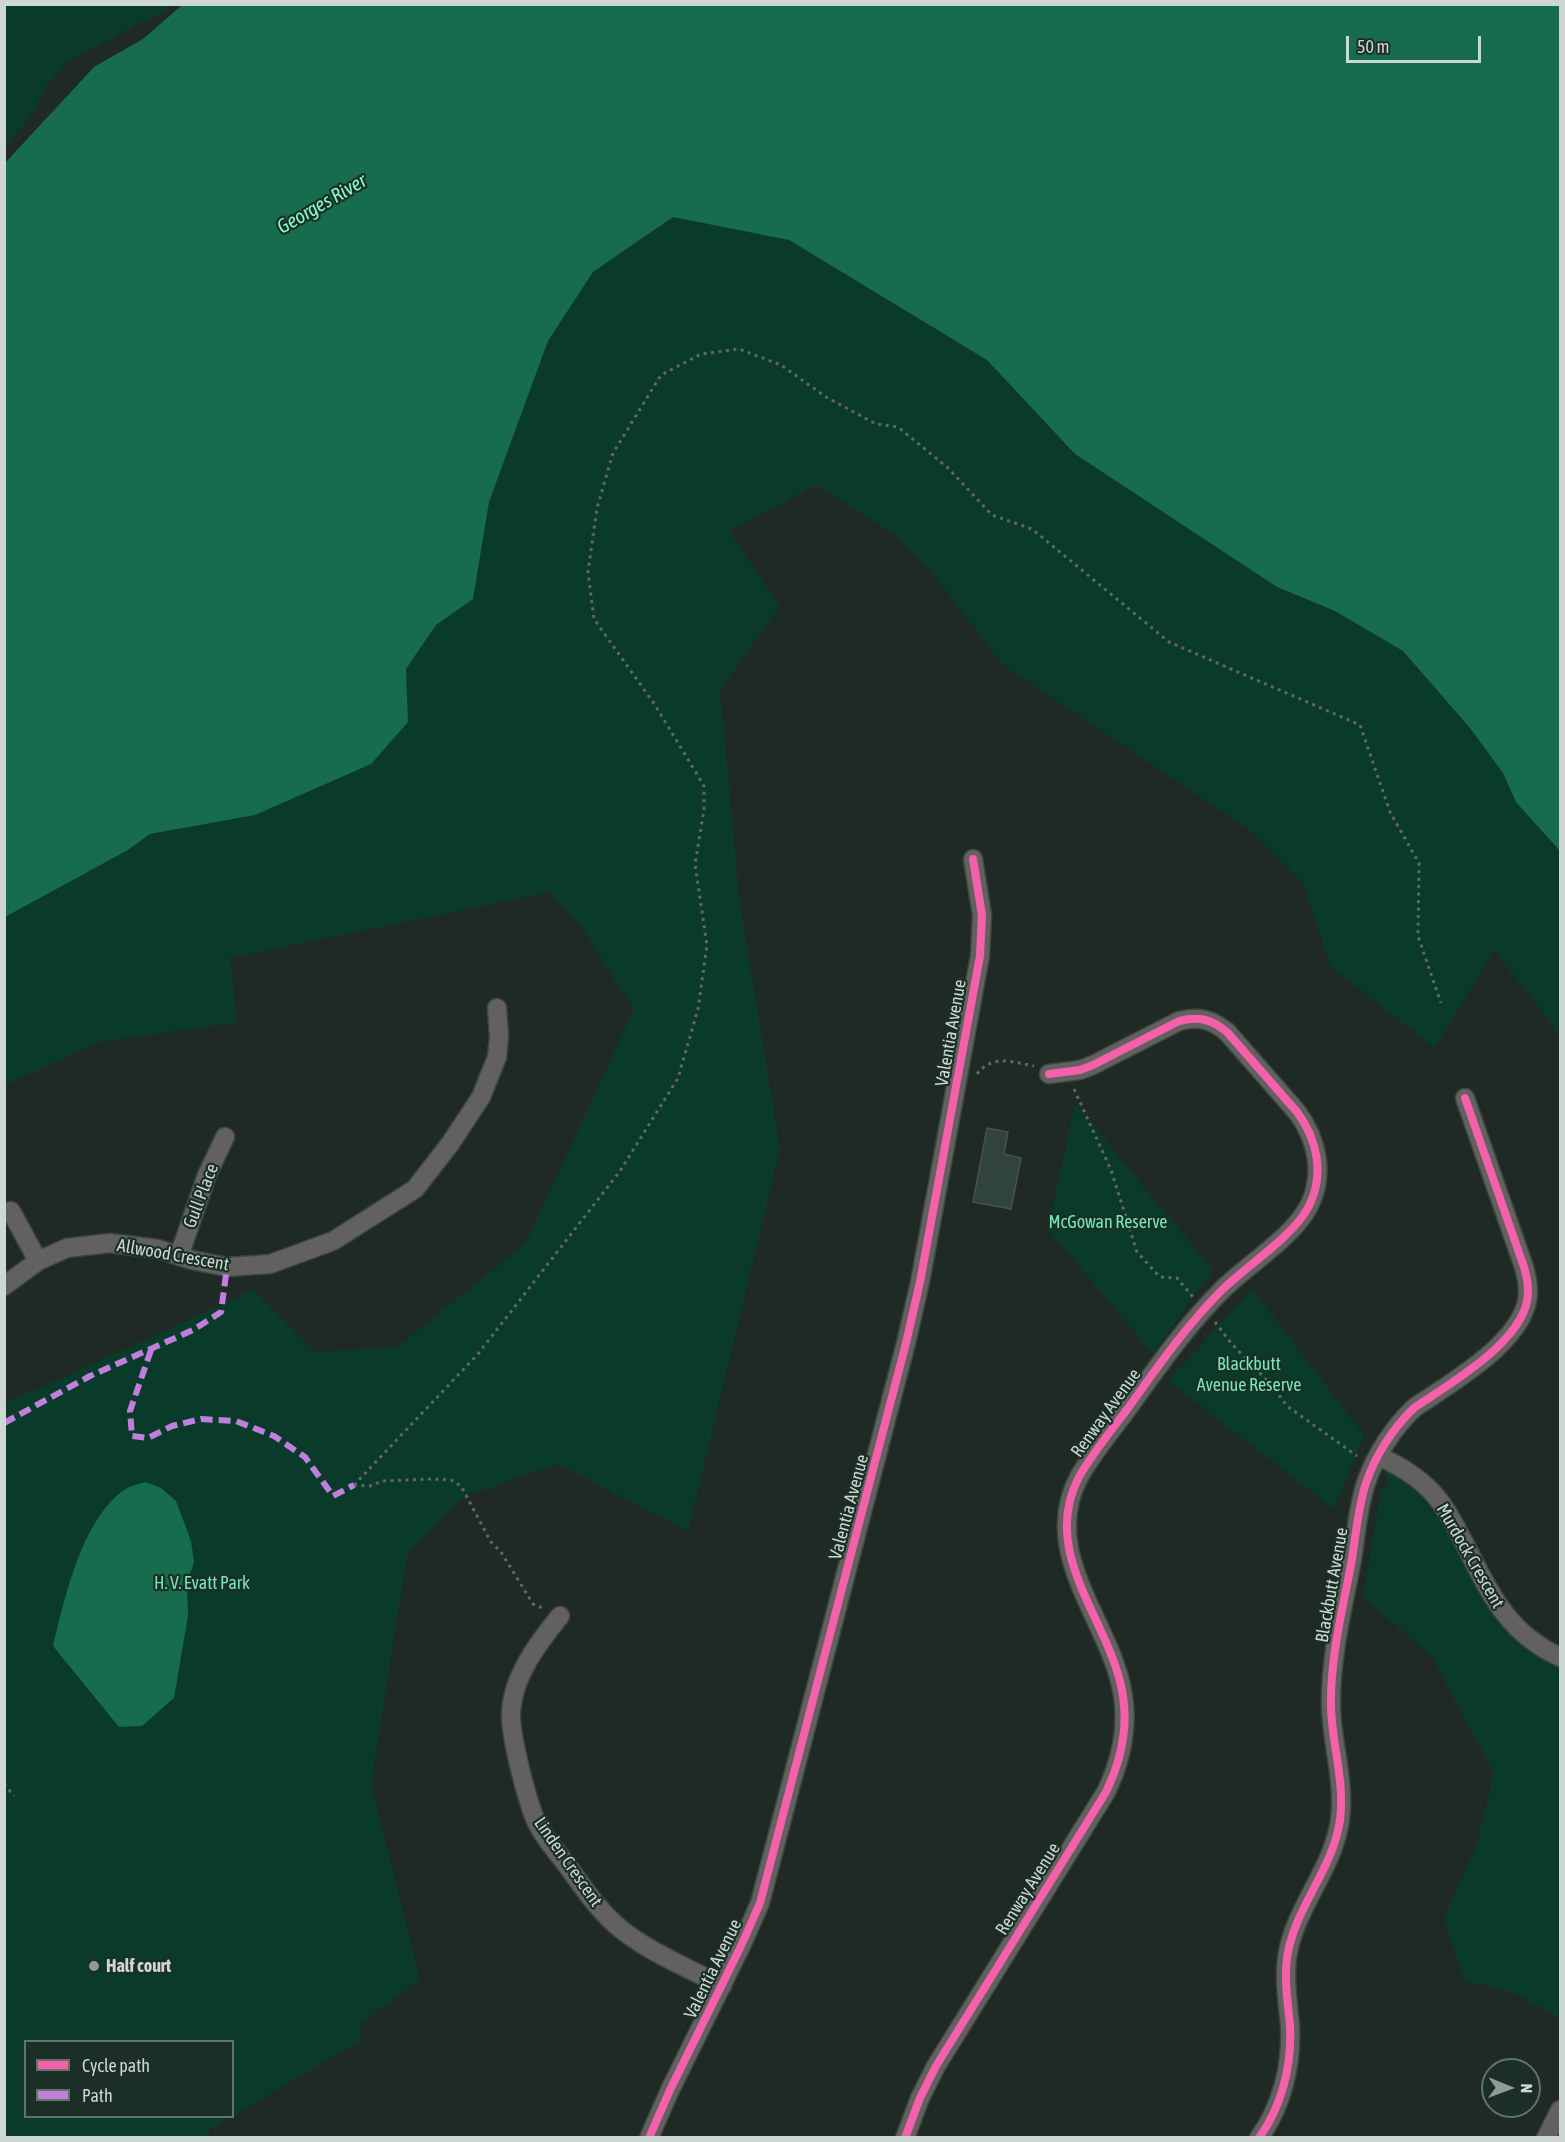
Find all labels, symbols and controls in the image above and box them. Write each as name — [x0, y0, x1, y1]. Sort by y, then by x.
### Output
scale bar — [1349, 24, 1484, 62]
text: 50 m — [1357, 36, 1389, 57]
water label: Georges River — [273, 169, 371, 239]
street label: Valentia Avenue — [931, 978, 971, 1088]
street label: Gull Place — [179, 1161, 223, 1231]
park label: McGowan Reserve — [1048, 1211, 1168, 1233]
street label: Allwood Crescent — [115, 1235, 231, 1275]
park label: Blackbutt Avenue Reserve — [1197, 1353, 1301, 1396]
street label: Renway Avenue — [1067, 1364, 1145, 1462]
street label: Valentia Avenue — [825, 1452, 873, 1562]
street label: Murdock Crescent — [1431, 1500, 1509, 1612]
street label: Blackbutt Avenue — [1311, 1526, 1353, 1644]
park label: H. V. Evatt Park — [154, 1572, 250, 1594]
street label: Linden Crescent — [529, 1813, 607, 1911]
street label: Renway Avenue — [991, 1839, 1065, 1939]
street label: Valentia Avenue — [680, 1916, 746, 2022]
place label: Half court — [106, 1955, 171, 1977]
marker: Half court — [87, 1959, 101, 1973]
legend — [24, 2040, 234, 2118]
text: Cycle path — [82, 2055, 150, 2076]
north arrow — [1481, 2058, 1541, 2118]
text: N — [1518, 2083, 1536, 2093]
text: Path — [82, 2085, 113, 2106]

